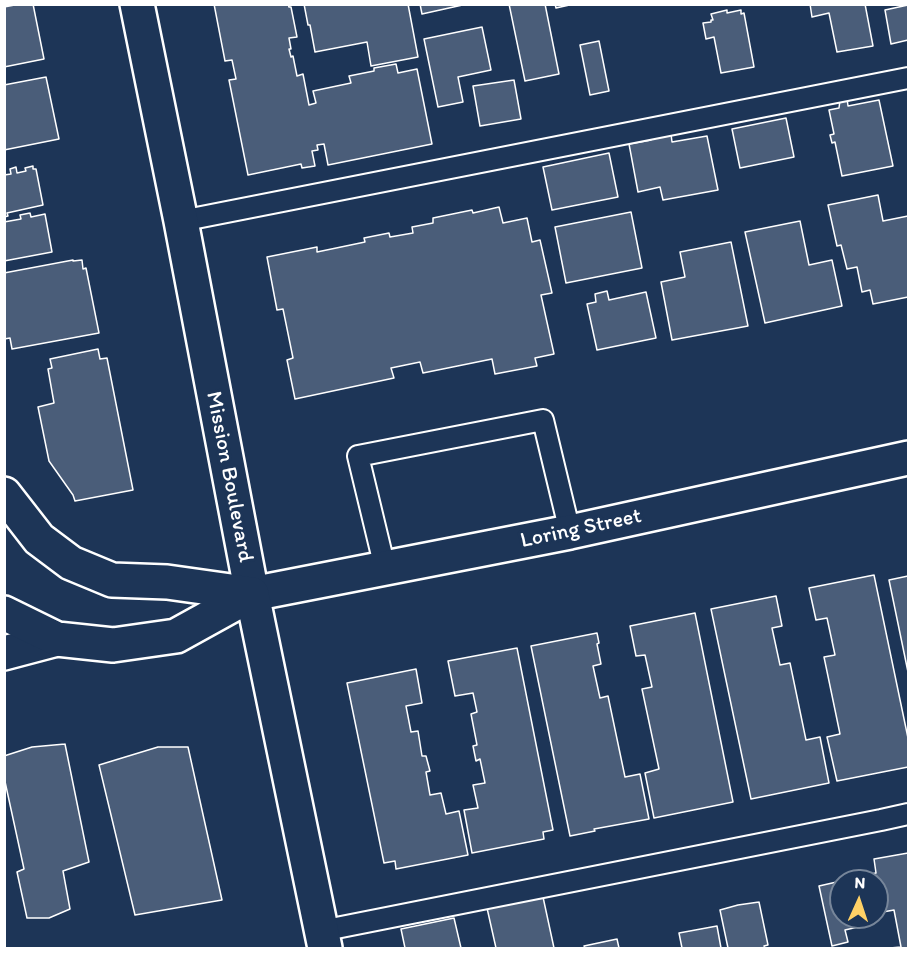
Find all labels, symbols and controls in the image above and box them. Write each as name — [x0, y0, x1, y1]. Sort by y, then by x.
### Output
street label: Mission Boulevard — [199, 389, 259, 565]
street label: Loring Street — [518, 503, 644, 555]
north arrow — [829, 869, 889, 929]
text: N — [854, 873, 866, 892]

